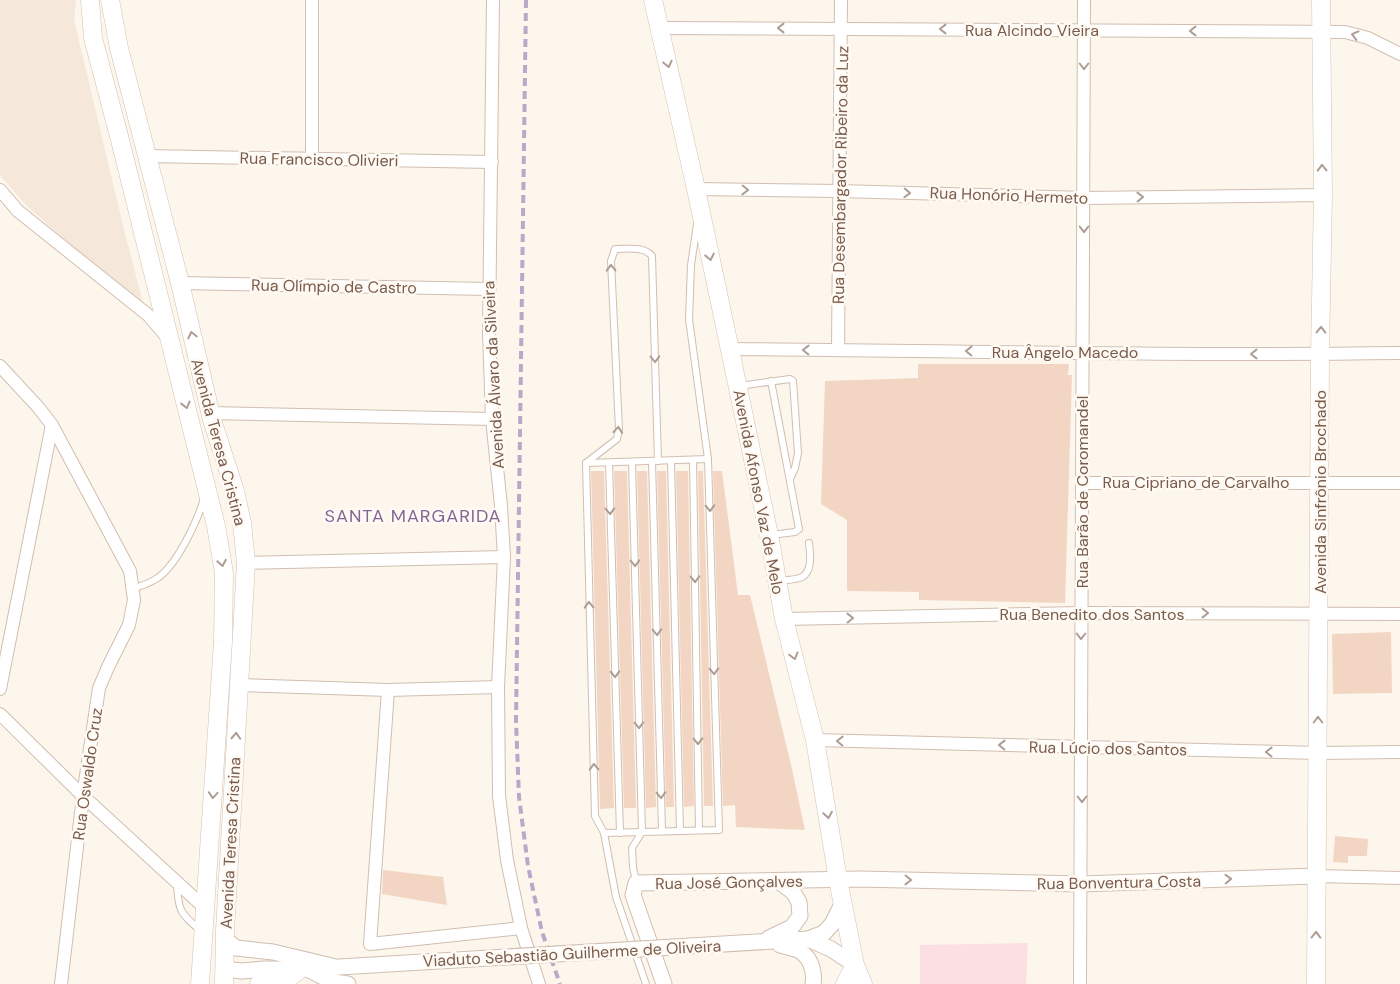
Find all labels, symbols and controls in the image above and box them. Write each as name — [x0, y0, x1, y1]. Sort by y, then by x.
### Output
street label: Rua Alcindo Vieira — [965, 20, 1099, 41]
one-way arrow — [776, 23, 784, 33]
one-way arrow — [939, 24, 946, 34]
one-way arrow — [1189, 26, 1196, 36]
one-way arrow — [1352, 30, 1360, 40]
street label: Rua Desembargador Ribeiro da Luz — [828, 46, 853, 304]
one-way arrow — [662, 60, 673, 69]
one-way arrow — [1079, 62, 1089, 70]
street label: Rua Francisco Olivieri — [239, 148, 399, 171]
one-way arrow — [1317, 164, 1327, 172]
street label: Rua Honório Hermeto — [929, 182, 1089, 209]
one-way arrow — [741, 184, 749, 195]
one-way arrow — [903, 187, 911, 198]
one-way arrow — [1136, 192, 1144, 202]
one-way arrow — [1079, 225, 1089, 233]
one-way arrow — [704, 253, 715, 262]
one-way arrow — [606, 264, 617, 272]
street label: Rua Olímpio de Castro — [251, 275, 417, 298]
street label: Avenida Álvaro da Silveira — [478, 280, 509, 470]
one-way arrow — [1315, 326, 1326, 334]
one-way arrow — [187, 331, 198, 340]
street label: Rua Ângelo Macedo — [992, 342, 1138, 363]
one-way arrow — [802, 345, 810, 355]
one-way arrow — [965, 346, 973, 357]
one-way arrow — [1250, 349, 1258, 359]
street label: Avenida Teresa Cristina — [186, 356, 251, 528]
one-way arrow — [650, 356, 660, 364]
street label: Avenida Afonso Vaz de Melo — [728, 388, 789, 596]
street label: Avenida Sinfrônio Brochado — [1310, 390, 1331, 594]
street label: Rua Barão de Coromandel — [1072, 396, 1093, 588]
one-way arrow — [180, 401, 191, 410]
one-way arrow — [612, 426, 623, 434]
street label: Rua Cipriano de Carvalho — [1103, 472, 1289, 493]
district label: SANTA MARGARIDA — [325, 504, 501, 528]
one-way arrow — [704, 504, 715, 512]
one-way arrow — [605, 508, 616, 516]
one-way arrow — [217, 559, 227, 568]
one-way arrow — [629, 559, 640, 567]
one-way arrow — [690, 575, 700, 583]
one-way arrow — [584, 601, 595, 609]
street label: Rua Benedito dos Santos — [1000, 604, 1184, 625]
one-way arrow — [1202, 608, 1209, 618]
one-way arrow — [846, 613, 854, 623]
one-way arrow — [652, 629, 662, 637]
one-way arrow — [1076, 632, 1086, 640]
one-way arrow — [788, 652, 798, 660]
one-way arrow — [709, 667, 719, 675]
one-way arrow — [610, 670, 621, 678]
street label: Rua Oswaldo Cruz — [68, 706, 107, 842]
one-way arrow — [1313, 716, 1323, 724]
one-way arrow — [634, 722, 644, 730]
one-way arrow — [231, 732, 242, 740]
one-way arrow — [835, 736, 843, 746]
one-way arrow — [692, 737, 703, 745]
street label: Rua Lúcio dos Santos — [1029, 737, 1187, 760]
one-way arrow — [998, 740, 1006, 750]
one-way arrow — [1265, 746, 1273, 757]
street label: Avenida Teresa Cristina — [216, 757, 245, 930]
one-way arrow — [589, 763, 599, 770]
one-way arrow — [656, 791, 667, 799]
one-way arrow — [208, 792, 219, 800]
one-way arrow — [1077, 795, 1087, 803]
one-way arrow — [822, 811, 832, 819]
street label: Rua José Gonçalves — [655, 871, 803, 894]
street label: Rua Bonventura Costa — [1037, 871, 1201, 894]
one-way arrow — [1224, 874, 1232, 885]
one-way arrow — [904, 875, 912, 885]
one-way arrow — [1311, 931, 1322, 939]
street label: Viaduto Sebastião Guilherme de Oliveira — [422, 935, 722, 972]

